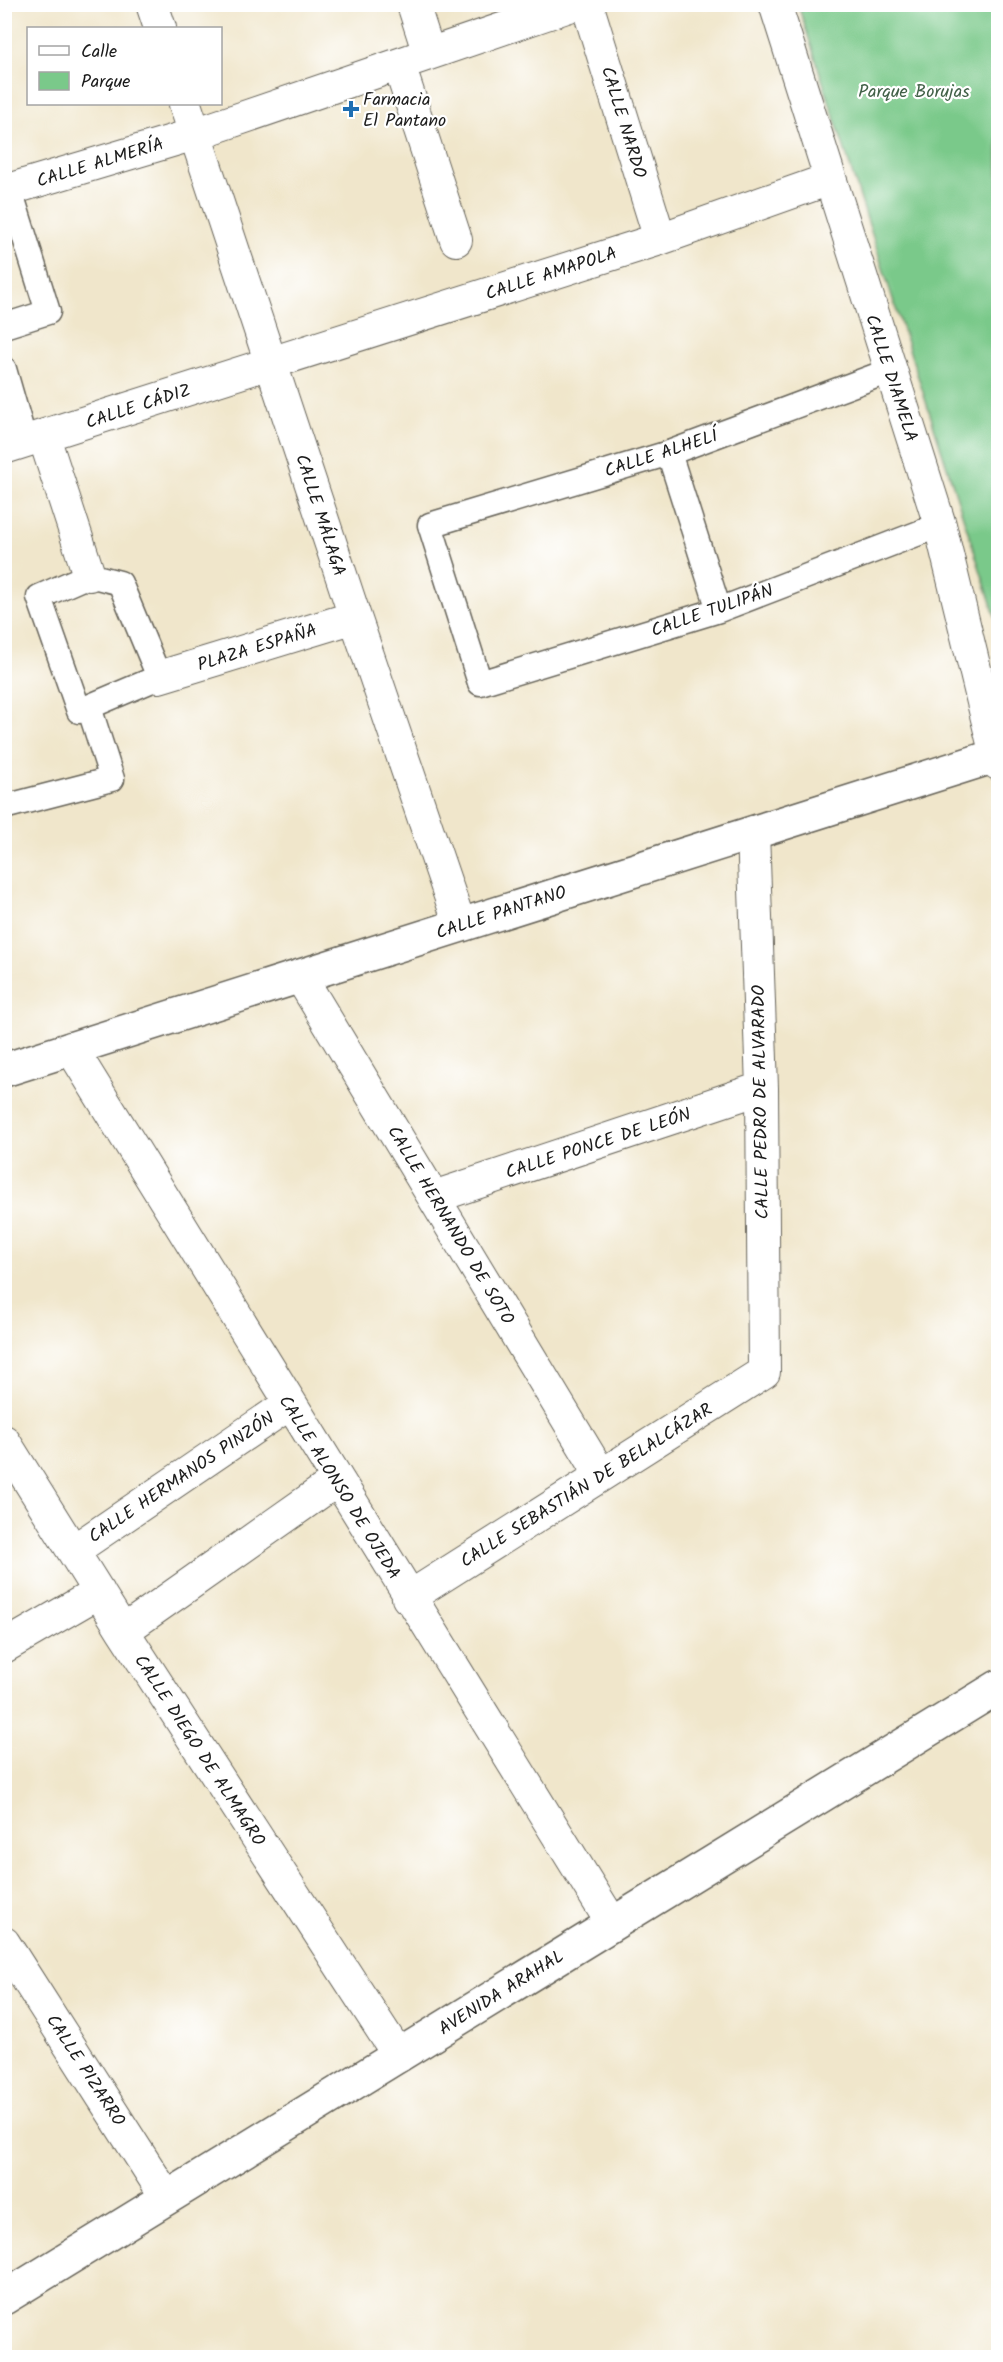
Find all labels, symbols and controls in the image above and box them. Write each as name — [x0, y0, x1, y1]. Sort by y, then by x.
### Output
legend — [27, 27, 222, 105]
text: Calle — [81, 38, 117, 67]
street label: CALLE NARDO — [592, 63, 653, 182]
text: Parque — [81, 68, 130, 97]
park label: Parque Borujas — [858, 78, 970, 107]
place label: Farmacia El Pantano — [363, 86, 446, 136]
marker: Farmacia El Pantano — [344, 102, 358, 116]
street label: CALLE ALMERÍA — [33, 130, 168, 197]
street label: CALLE AMAPOLA — [482, 239, 621, 309]
street label: CALLE DIAMELA — [856, 311, 925, 446]
street label: CALLE CÁDIZ — [82, 377, 195, 438]
street label: CALLE ALHELÍ — [601, 422, 724, 486]
street label: CALLE MÁLAGA — [286, 451, 353, 580]
street label: CALLE TULIPÁN — [647, 577, 778, 646]
street label: PLAZA ESPAÑA — [194, 616, 321, 680]
street label: CALLE PANTANO — [432, 879, 571, 948]
street label: CALLE PEDRO DE ALVARADO — [745, 984, 778, 1219]
street label: CALLE PONCE DE LEÓN — [502, 1101, 695, 1188]
street label: CALLE HERNANDO DE SOTO — [379, 1121, 521, 1331]
street label: CALLE ALONSO DE OJEDA — [270, 1390, 407, 1586]
street label: CALLE SEBASTIÁN DE BELALCÁZAR — [455, 1396, 719, 1576]
street label: CALLE HERMANOS PINZÓN — [83, 1405, 281, 1552]
street label: CALLE DIEGO DE ALMAGRO — [126, 1649, 272, 1853]
street label: AVENIDA ARAHAL — [433, 1943, 570, 2044]
street label: CALLE PIZARRO — [38, 2009, 132, 2133]

